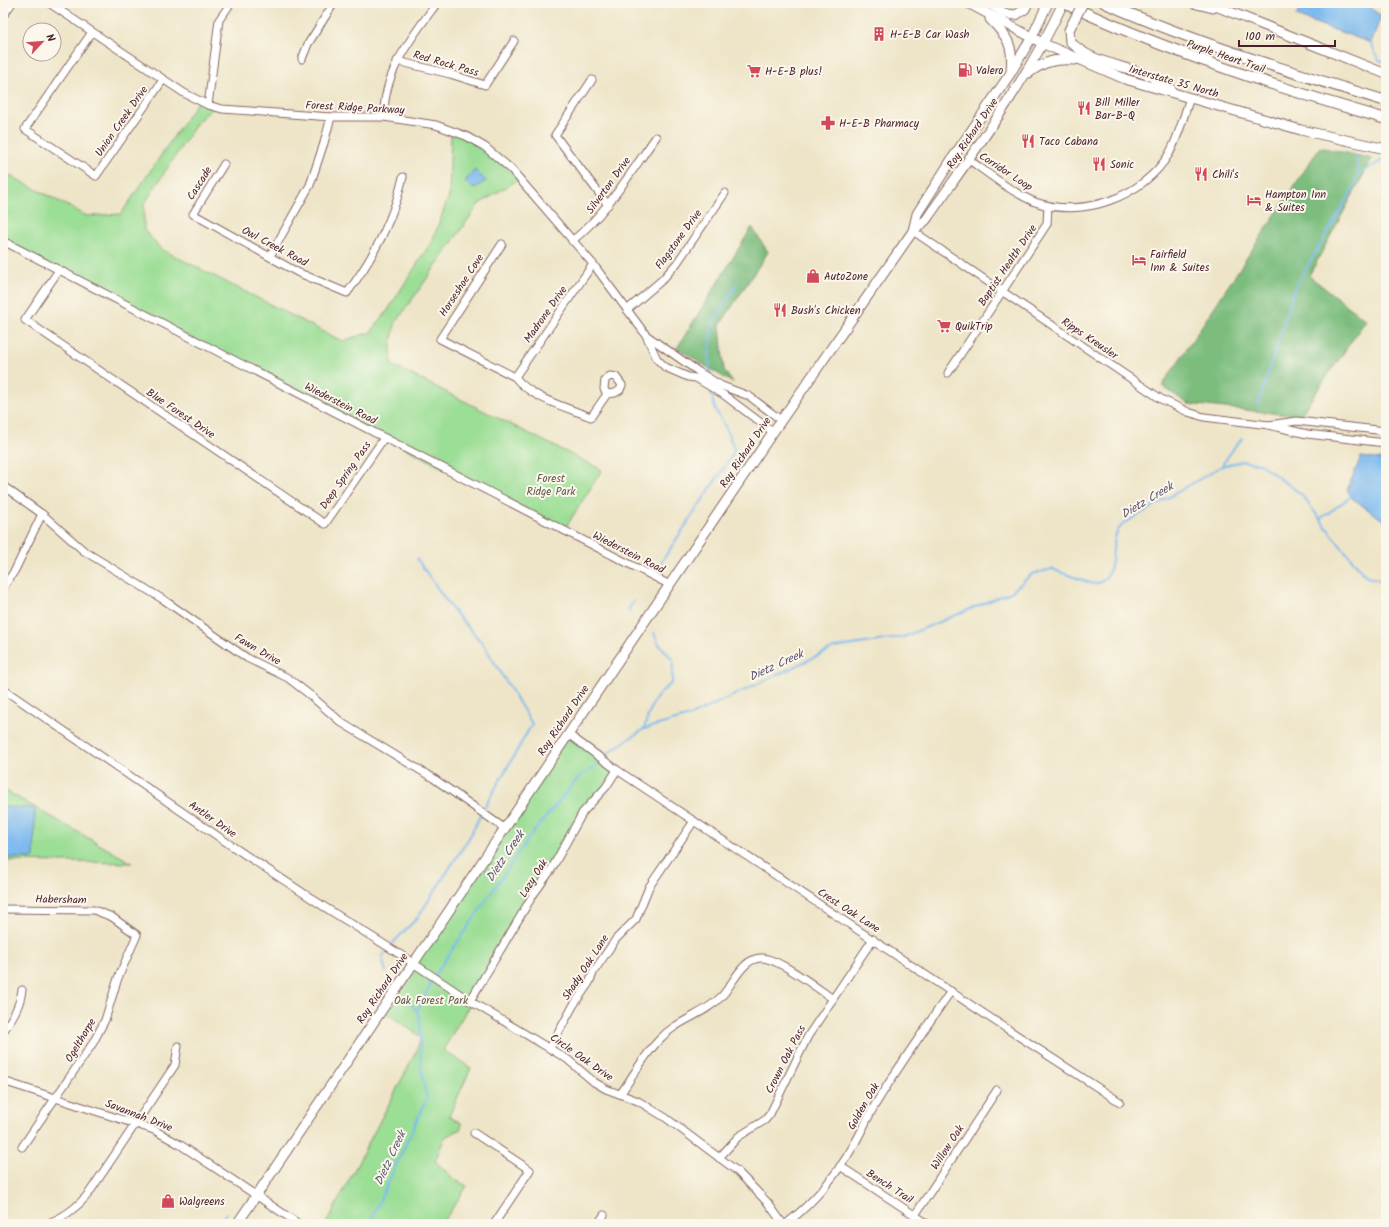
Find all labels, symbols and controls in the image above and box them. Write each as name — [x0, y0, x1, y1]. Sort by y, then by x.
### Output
north arrow — [22, 22, 62, 62]
scale bar — [1239, 22, 1335, 48]
building icon: H-E-B Car Wash — [871, 26, 887, 42]
place label: H-E-B Car Wash — [890, 26, 970, 44]
text: 100 m — [1245, 27, 1276, 46]
text: N — [40, 31, 60, 45]
street label: Purple Heart Trail — [1184, 35, 1268, 79]
street label: Red Rock Pass — [411, 46, 481, 82]
street label: Interstate 35 North — [1127, 61, 1221, 103]
fuel station icon: Valero — [957, 62, 973, 78]
place label: Valero — [976, 62, 1003, 80]
supermarket icon: H-E-B plus! — [746, 63, 762, 79]
place label: H-E-B plus! — [765, 63, 822, 81]
street label: Union Creek Drive — [91, 82, 153, 161]
street label: Roy Richard Drive — [942, 94, 1003, 173]
place label: Bill Miller Bar-B-Q — [1095, 94, 1141, 125]
street label: Forest Ridge Parkway — [305, 96, 406, 120]
restaurant icon: Bill Miller Bar-B-Q — [1076, 100, 1092, 116]
pharmacy icon: H-E-B Pharmacy — [820, 115, 836, 131]
place label: H-E-B Pharmacy — [839, 115, 920, 133]
restaurant icon: Taco Cabana — [1020, 133, 1036, 149]
place label: Taco Cabana — [1039, 133, 1098, 151]
street label: Corridor Loop — [975, 148, 1037, 196]
street label: Silverton Drive — [582, 153, 636, 218]
restaurant icon: Sonic — [1091, 156, 1107, 172]
place label: Sonic — [1110, 156, 1134, 174]
street label: Cascade — [182, 163, 217, 204]
restaurant icon: Chili's — [1193, 166, 1209, 182]
place label: Chili's — [1212, 166, 1239, 184]
place label: Hampton Inn & Suites — [1265, 186, 1326, 217]
hotel icon: Hampton Inn & Suites — [1246, 192, 1262, 208]
street label: Flagstone Drive — [651, 206, 707, 274]
street label: Baptist Health Drive — [974, 221, 1042, 310]
street label: Owl Creek Road — [238, 222, 311, 272]
place label: Fairfield Inn & Suites — [1150, 246, 1210, 277]
street label: Horseshoe Cove — [435, 251, 489, 321]
hotel icon: Fairfield Inn & Suites — [1131, 252, 1147, 268]
shop icon: AutoZone — [805, 268, 821, 284]
place label: AutoZone — [824, 268, 868, 286]
street label: Madrone Drive — [519, 282, 572, 347]
restaurant icon: Bush's Chicken — [772, 302, 788, 318]
place label: Bush's Chicken — [791, 302, 861, 320]
street label: Ripps Kreusler — [1057, 313, 1123, 365]
supermarket icon: QuikTrip — [936, 318, 952, 334]
place label: QuikTrip — [955, 318, 993, 336]
street label: Wiederstein Road — [301, 378, 380, 430]
street label: Blue Forest Drive — [142, 384, 219, 444]
street label: Roy Richard Drive — [715, 413, 776, 492]
street label: Deep Spring Pass — [315, 437, 376, 514]
park label: Forest Ridge Park — [526, 470, 576, 501]
water label: Dietz Creek — [1117, 476, 1179, 524]
street label: Wiederstein Road — [589, 527, 668, 579]
street label: Fawn Drive — [231, 629, 284, 671]
water label: Dietz Creek — [746, 644, 809, 686]
street label: Roy Richard Drive — [533, 681, 594, 760]
street label: Antler Drive — [185, 797, 240, 843]
water label: Dietz Creek — [481, 825, 531, 886]
street label: Lazy Oak — [515, 855, 553, 901]
street label: Crest Oak Lane — [813, 884, 884, 938]
street label: Habersham — [35, 891, 87, 909]
street label: Shady Oak Lane — [558, 931, 614, 1004]
street label: Roy Richard Drive — [352, 949, 413, 1028]
park label: Oak Forest Park — [394, 992, 469, 1010]
street label: Ogelthorpe — [61, 1015, 101, 1066]
street label: Crown Oak Pass — [761, 1022, 811, 1097]
street label: Circle Oak Drive — [546, 1029, 617, 1087]
street label: Golden Oak — [843, 1079, 885, 1134]
street label: Savannah Drive — [102, 1095, 175, 1137]
street label: Willow Oak — [927, 1121, 970, 1174]
water label: Dietz Creek — [370, 1126, 412, 1189]
street label: Bench Trail — [862, 1165, 917, 1209]
shop icon: Walgreens — [160, 1193, 176, 1209]
place label: Walgreens — [179, 1193, 225, 1211]

